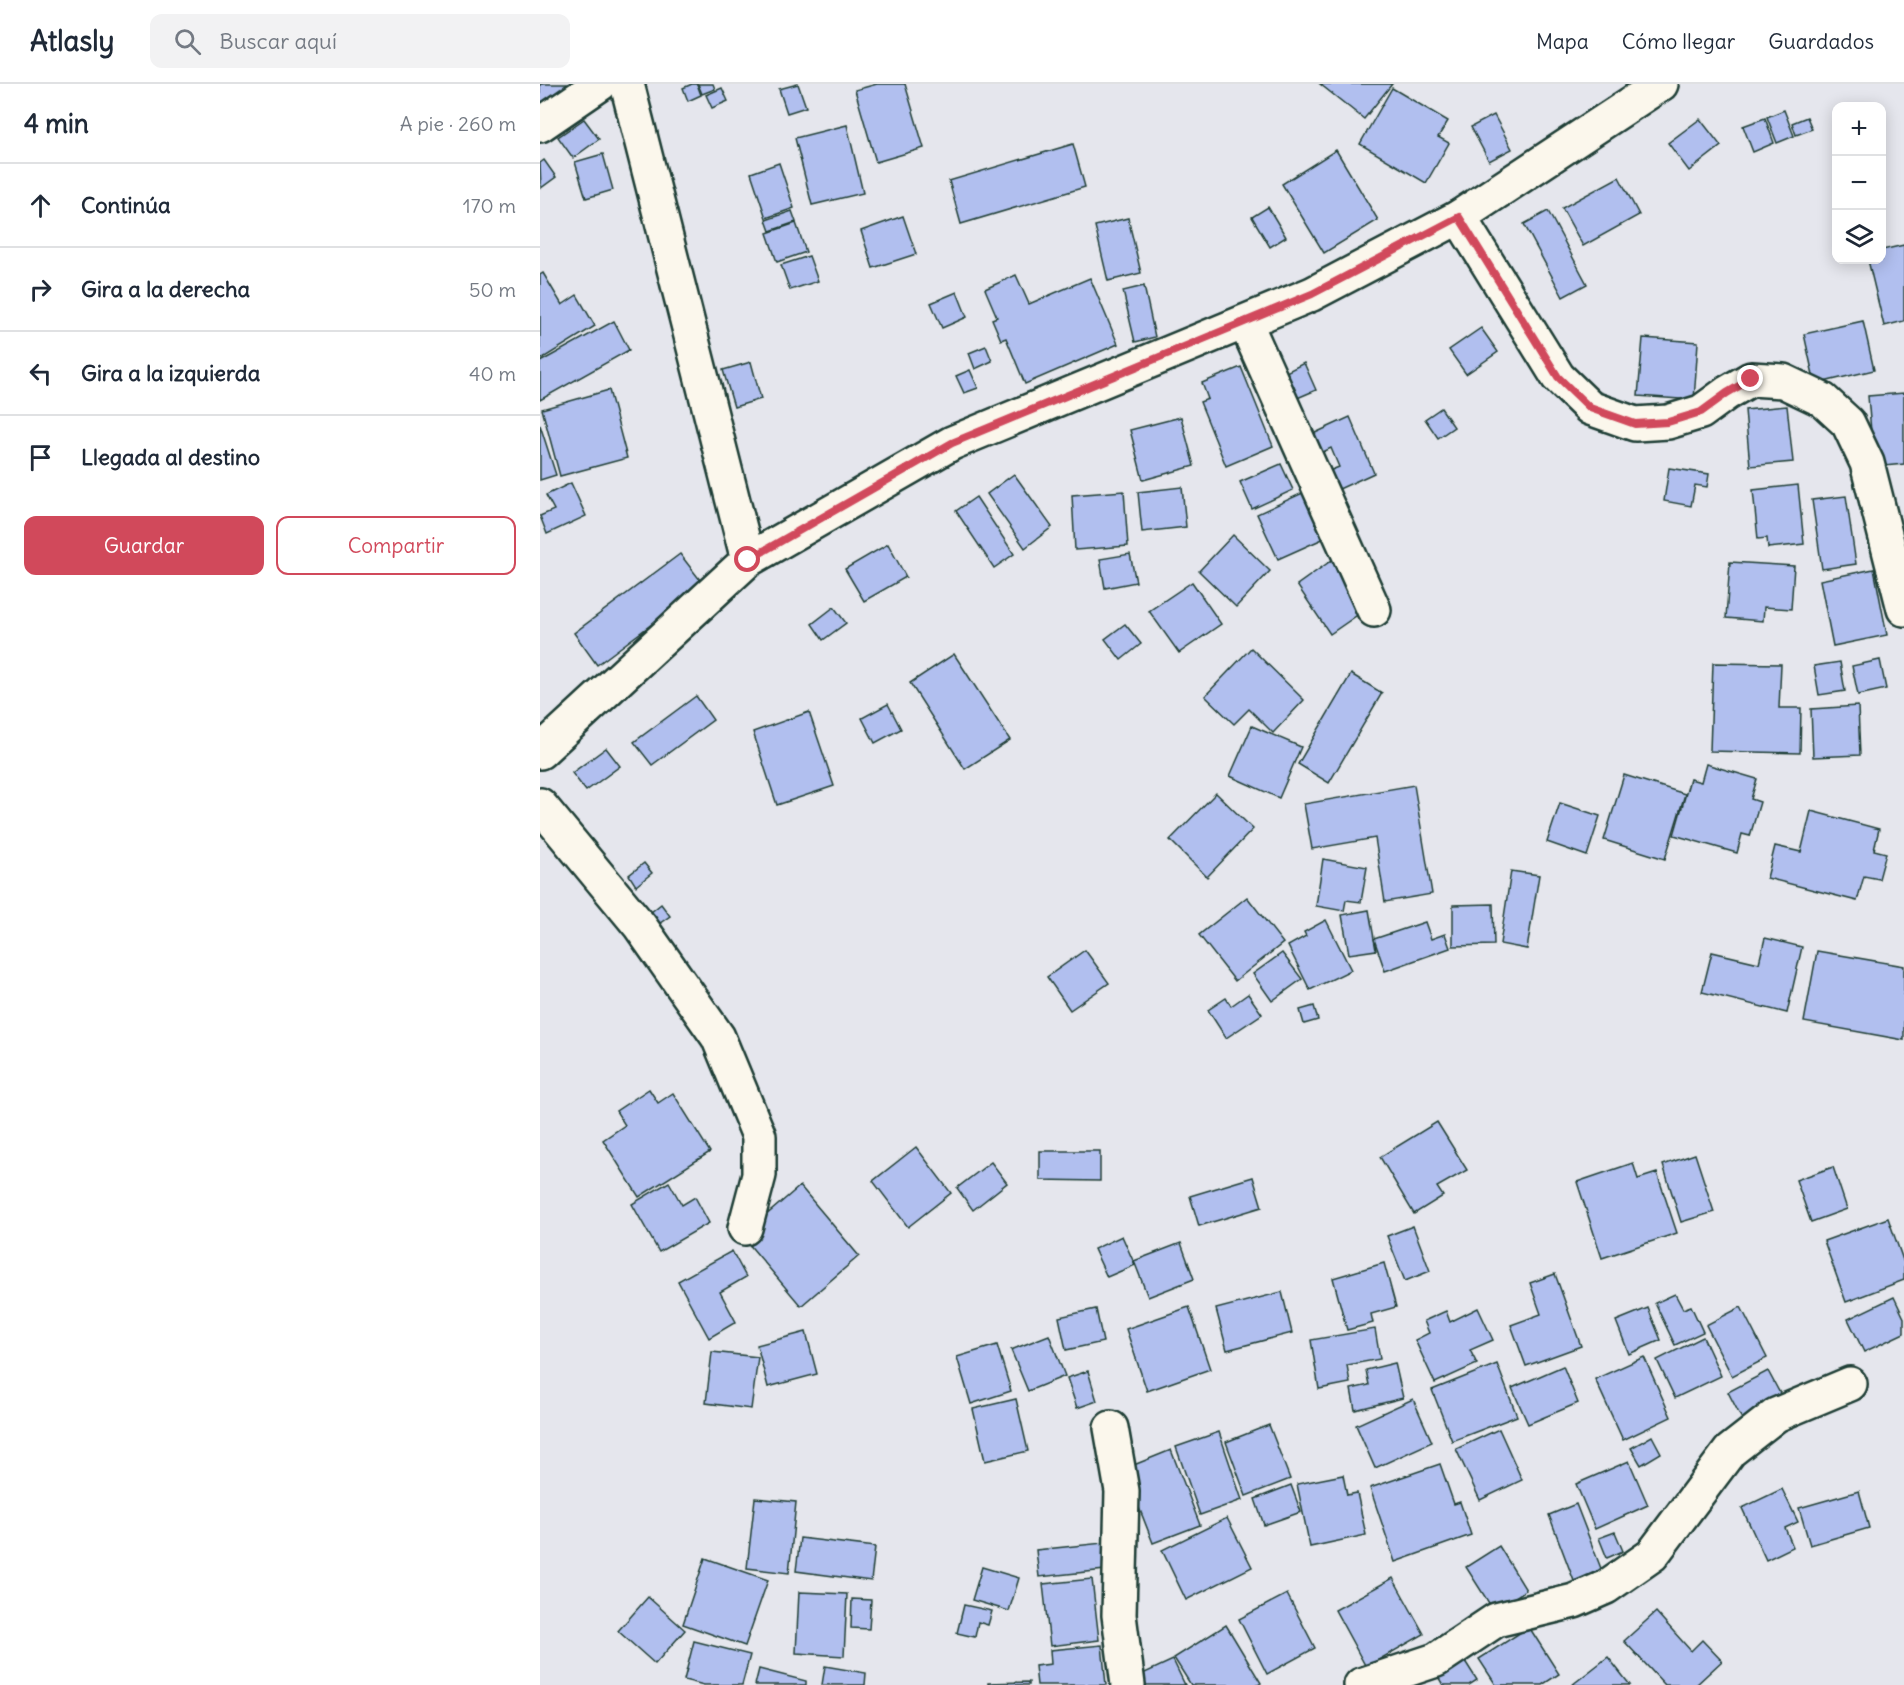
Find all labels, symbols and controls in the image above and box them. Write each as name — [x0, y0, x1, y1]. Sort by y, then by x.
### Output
search box — [150, 14, 570, 68]
text: Atlasly — [30, 23, 114, 59]
icon: search — [171, 25, 204, 58]
text: Buscar aquí — [219, 27, 337, 55]
text: Mapa — [1536, 28, 1589, 55]
text: Cómo llegar — [1622, 28, 1735, 55]
text: Guardados — [1768, 28, 1874, 55]
map controls — [1832, 102, 1886, 264]
button: + — [1832, 102, 1886, 156]
text: 4 min — [24, 107, 89, 140]
text: A pie · 260 m — [400, 111, 516, 136]
button: − — [1832, 156, 1886, 210]
icon: ahead — [24, 189, 57, 222]
text: Continúa — [81, 191, 170, 219]
text: 170 m — [463, 193, 516, 218]
button: layers — [1832, 210, 1886, 264]
icon: right — [24, 273, 57, 306]
text: Gira a la derecha — [81, 275, 250, 303]
text: 50 m — [469, 277, 516, 302]
icon: left — [24, 357, 57, 390]
text: Gira a la izquierda — [81, 359, 260, 387]
text: 40 m — [469, 361, 516, 386]
route end — [1737, 365, 1763, 391]
icon: arrive — [24, 441, 57, 474]
text: Llegada al destino — [81, 443, 260, 471]
button: Guardar — [24, 516, 264, 575]
button: Compartir — [276, 516, 516, 575]
route start — [734, 546, 760, 572]

